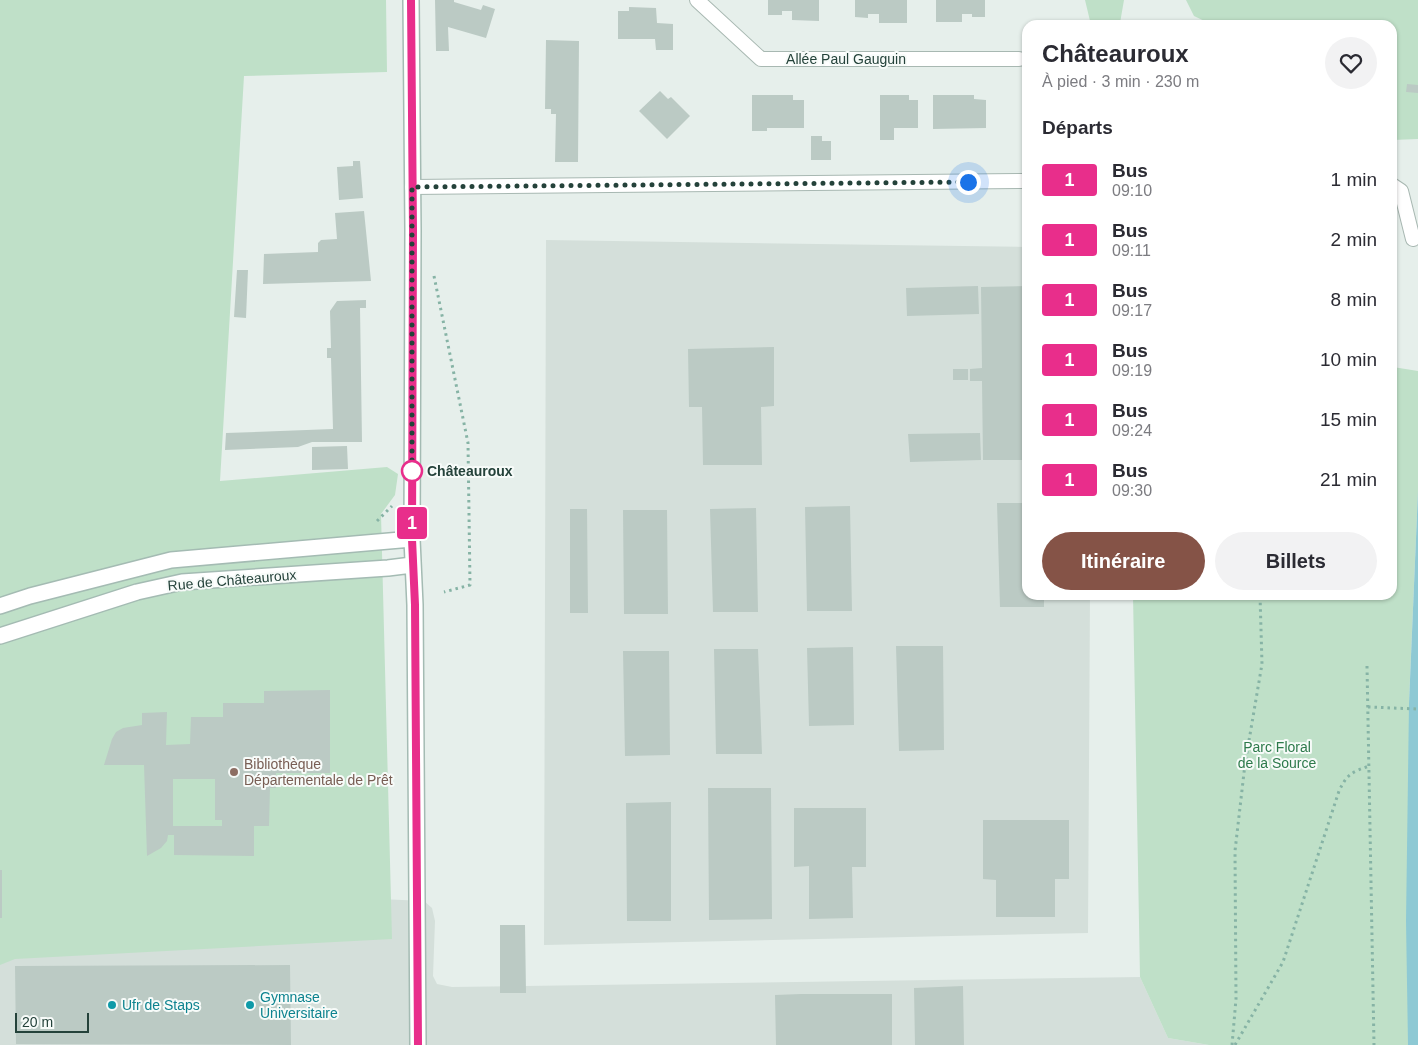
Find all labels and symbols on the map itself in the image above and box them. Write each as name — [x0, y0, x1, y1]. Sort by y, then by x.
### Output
street label: Allée Paul Gauguin — [786, 51, 906, 67]
your location — [956, 170, 981, 195]
marker: Châteauroux — [401, 460, 423, 482]
place label: Châteauroux — [427, 463, 513, 479]
line badge: 1 — [396, 507, 428, 539]
street label: Rue de Châteauroux — [167, 566, 297, 594]
park label: Parc Floral de la Source — [1238, 739, 1317, 771]
place label: Bibliothèque Départementale de Prêt — [244, 756, 393, 788]
marker: Bibliothèque Départementale de Prêt — [228, 766, 240, 778]
place label: Gymnase Universitaire — [260, 989, 338, 1021]
place label: Ufr de Staps — [122, 997, 200, 1013]
marker: Ufr de Staps — [106, 999, 118, 1011]
marker: Gymnase Universitaire — [244, 999, 256, 1011]
scale bar — [15, 1010, 89, 1033]

